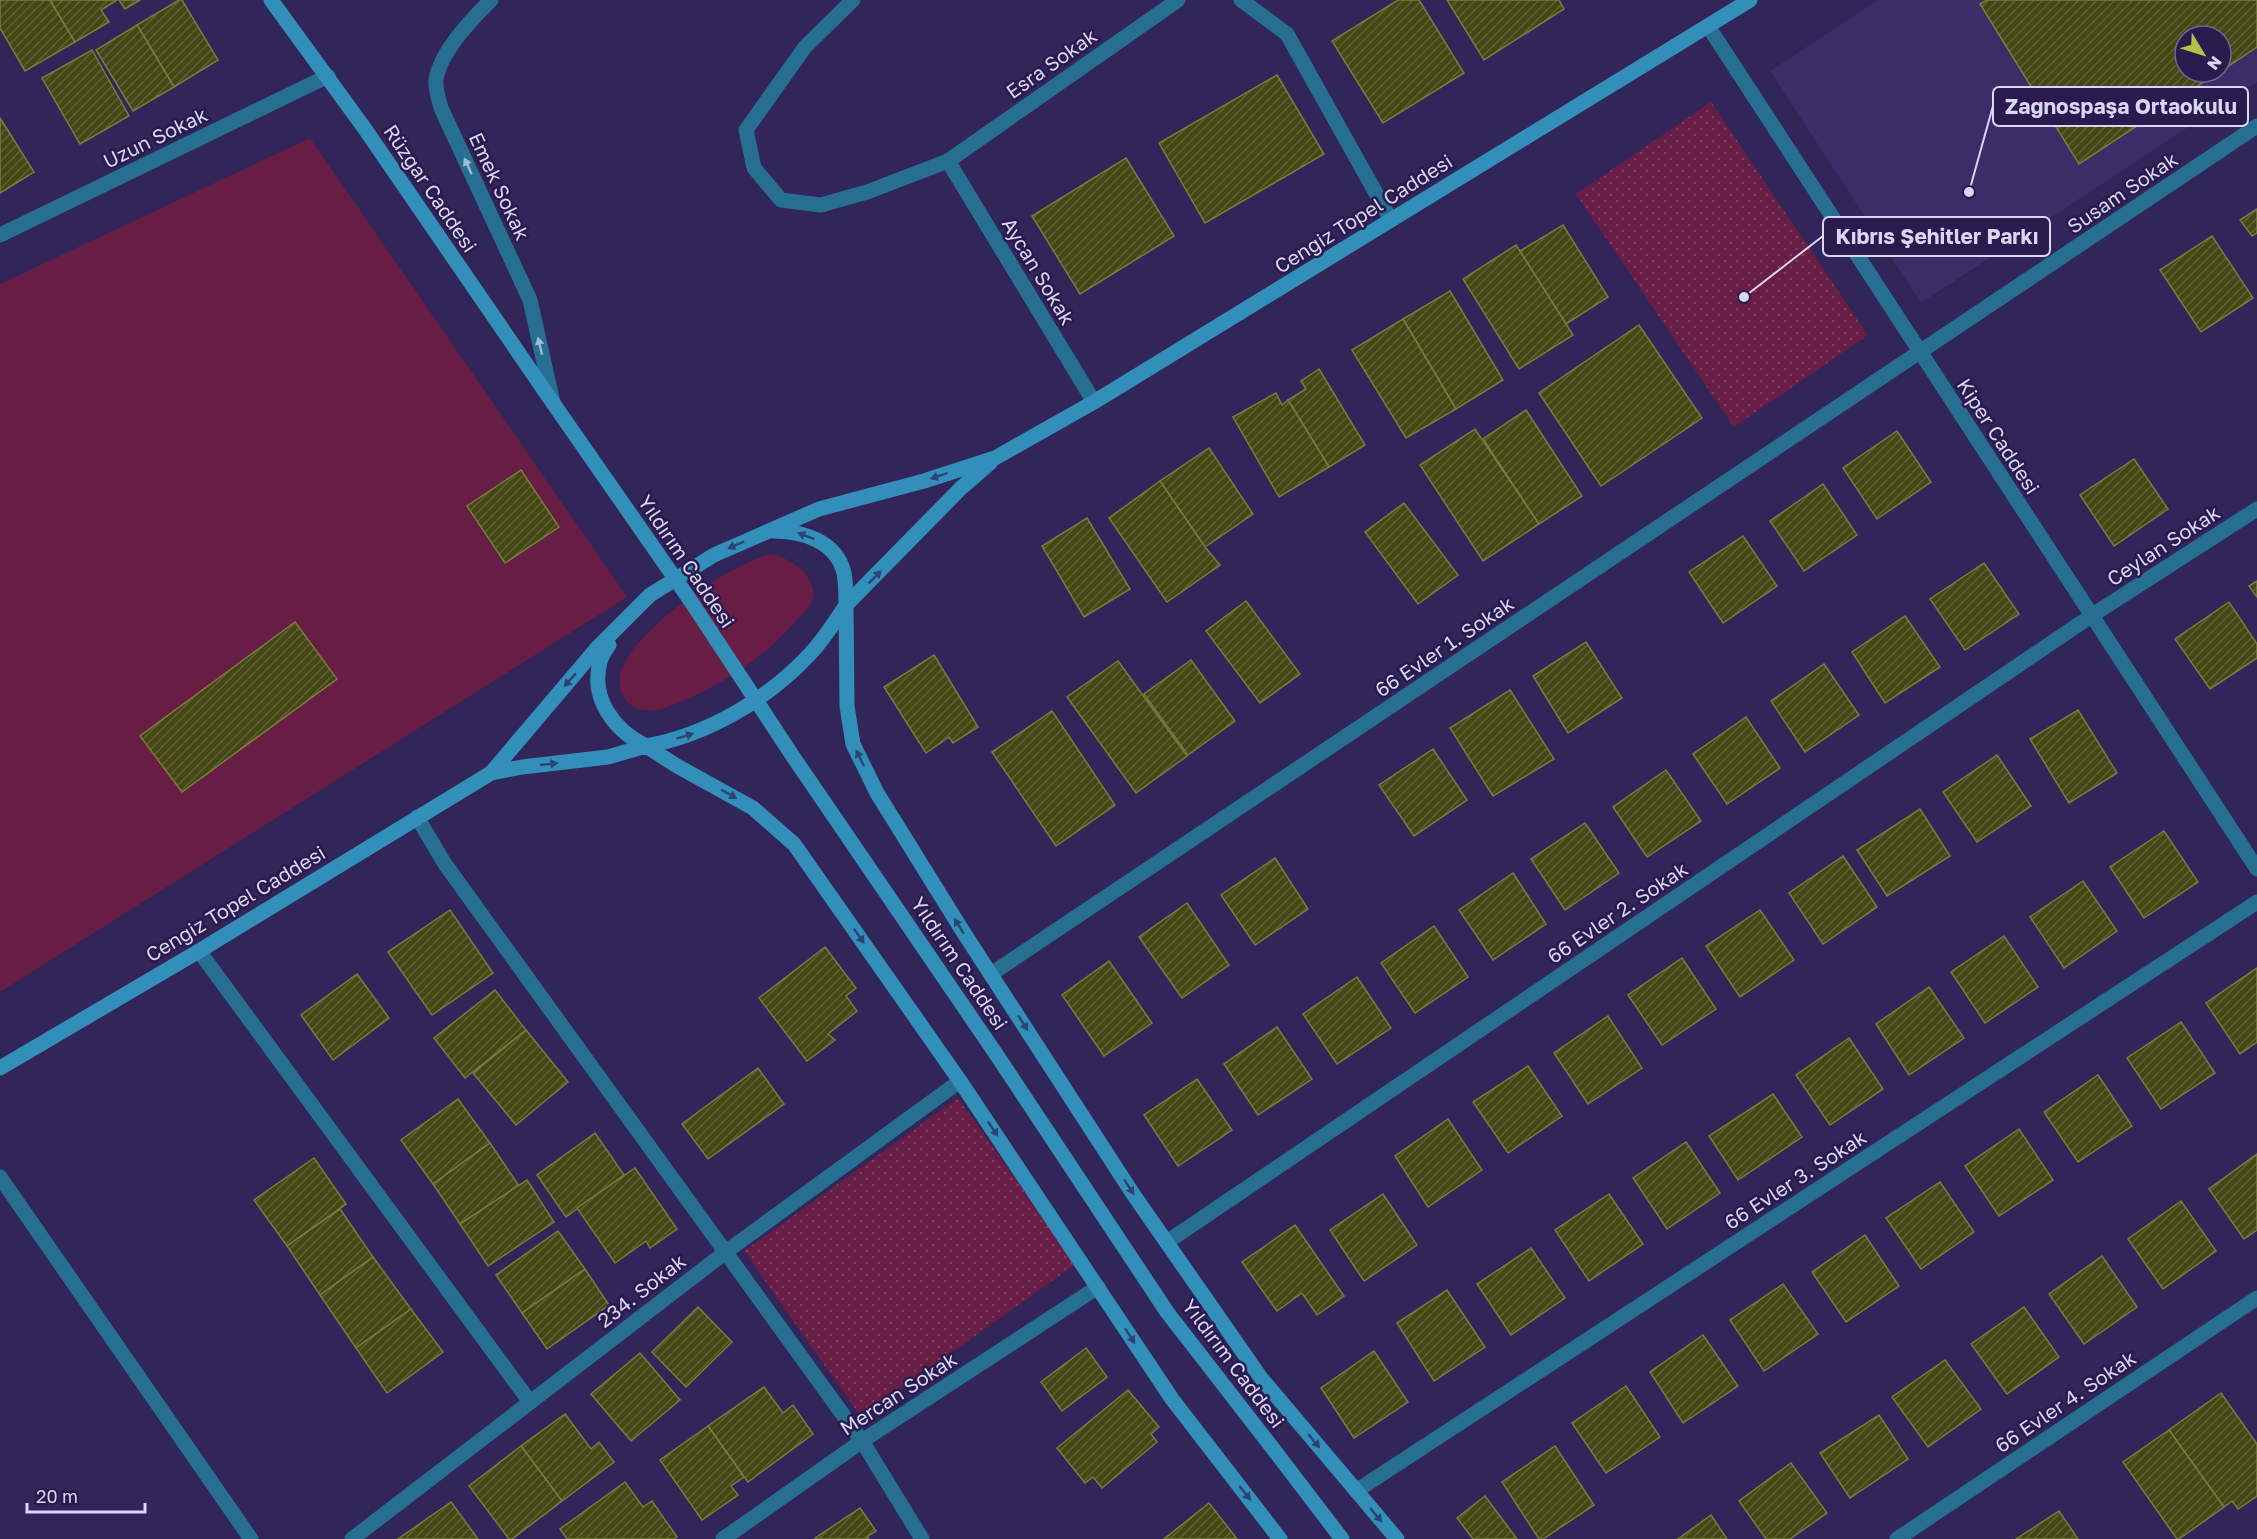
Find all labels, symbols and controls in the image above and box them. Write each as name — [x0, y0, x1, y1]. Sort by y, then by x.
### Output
street label: Esra Sokak — [1001, 23, 1101, 103]
north arrow — [2173, 24, 2233, 84]
text: N — [2203, 52, 2226, 74]
callout: Zağnospaşa Ortaokulu — [1993, 87, 2248, 126]
text: Zağnospaşa Ortaokulu — [2005, 93, 2237, 119]
street label: Uzun Sokak — [99, 102, 211, 172]
street label: Rüzgar Caddesi — [379, 120, 483, 256]
street label: Emek Sokak — [465, 128, 535, 244]
street label: Susam Sokak — [2062, 146, 2182, 238]
street label: Cengiz Topel Caddesi — [1270, 148, 1456, 278]
one-way arrow — [463, 158, 472, 175]
street label: Aycan Sokak — [998, 213, 1080, 329]
callout: Kıbrıs Şehitler Parkı — [1823, 217, 2050, 256]
text: Kıbrıs Şehitler Parkı — [1836, 223, 2039, 249]
one-way arrow — [535, 337, 544, 356]
street label: Kiper Caddesi — [1953, 374, 2045, 498]
one-way arrow — [930, 472, 948, 481]
street label: Yıldırım Caddesi — [634, 490, 740, 632]
street label: Ceylan Sokak — [2102, 500, 2224, 590]
one-way arrow — [797, 531, 815, 540]
one-way arrow — [726, 540, 744, 550]
one-way arrow — [868, 570, 883, 584]
street label: 66 Evler 1. Sokak — [1370, 591, 1518, 701]
one-way arrow — [564, 672, 577, 687]
one-way arrow — [676, 731, 694, 740]
one-way arrow — [855, 749, 865, 767]
one-way arrow — [540, 759, 559, 769]
one-way arrow — [721, 789, 738, 799]
street label: Cengiz Topel Caddesi — [141, 840, 329, 966]
street label: 66 Evler 2. Sokak — [1542, 856, 1692, 968]
street label: Yıldırım Caddesi — [907, 892, 1013, 1034]
one-way arrow — [954, 918, 965, 934]
one-way arrow — [853, 927, 865, 943]
one-way arrow — [1017, 1015, 1029, 1031]
one-way arrow — [987, 1121, 998, 1137]
street label: 66 Evler 3. Sokak — [1720, 1124, 1870, 1234]
one-way arrow — [1123, 1179, 1134, 1195]
street label: 234. Sokak — [592, 1248, 690, 1332]
street label: Yıldırım Caddesi — [1178, 1294, 1290, 1432]
one-way arrow — [1125, 1327, 1136, 1344]
street label: 66 Evler 4. Sokak — [1990, 1345, 2140, 1457]
street label: Mercan Sokak — [835, 1346, 961, 1440]
one-way arrow — [1307, 1433, 1320, 1448]
scale bar — [27, 1476, 146, 1514]
text: 20 m — [36, 1485, 78, 1507]
one-way arrow — [1239, 1485, 1251, 1501]
one-way arrow — [1369, 1507, 1382, 1522]

